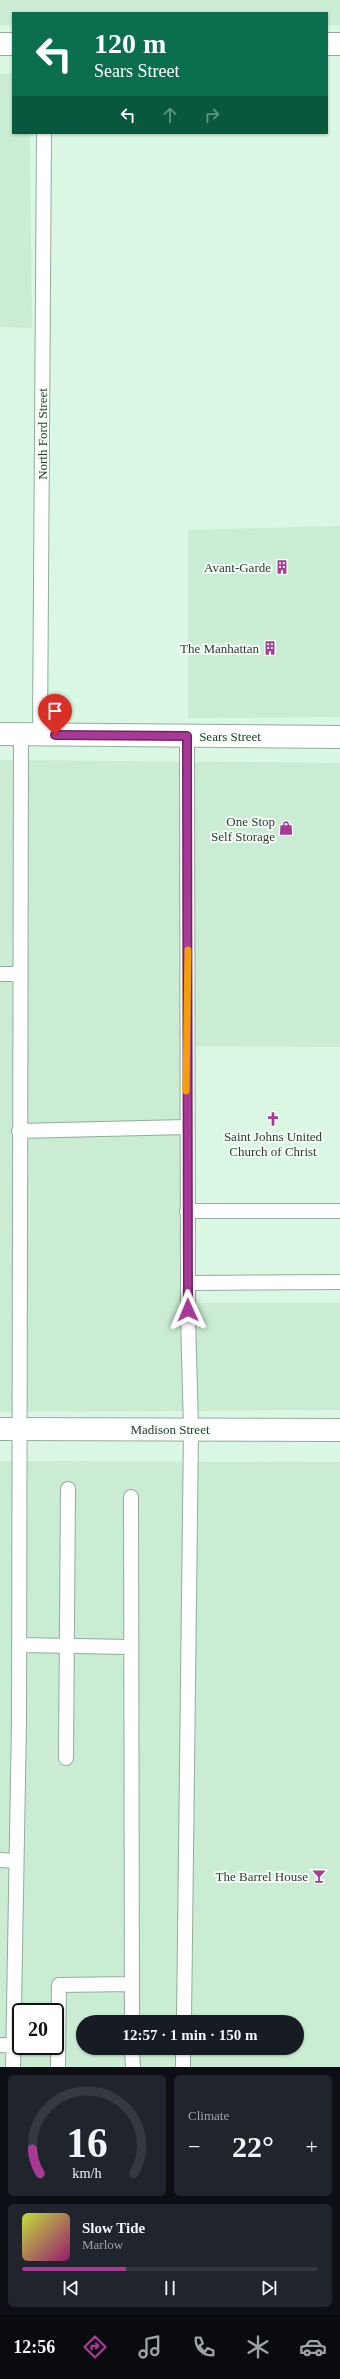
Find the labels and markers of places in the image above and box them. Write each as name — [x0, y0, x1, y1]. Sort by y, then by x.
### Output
building icon: Avant-Garde — [274, 559, 290, 575]
place label: Avant-Garde — [204, 560, 271, 575]
building icon: The Manhattan — [262, 640, 278, 656]
place label: The Manhattan — [180, 641, 259, 656]
pin — [38, 694, 72, 735]
place label: One Stop Self Storage — [211, 814, 275, 844]
shop icon: One Stop Self Storage — [278, 820, 294, 836]
church icon: Saint Johns United Church of Christ — [265, 1111, 281, 1127]
place label: Saint Johns United Church of Christ — [224, 1129, 323, 1159]
bar icon: The Barrel House — [311, 1868, 327, 1884]
place label: The Barrel House — [216, 1869, 308, 1884]

